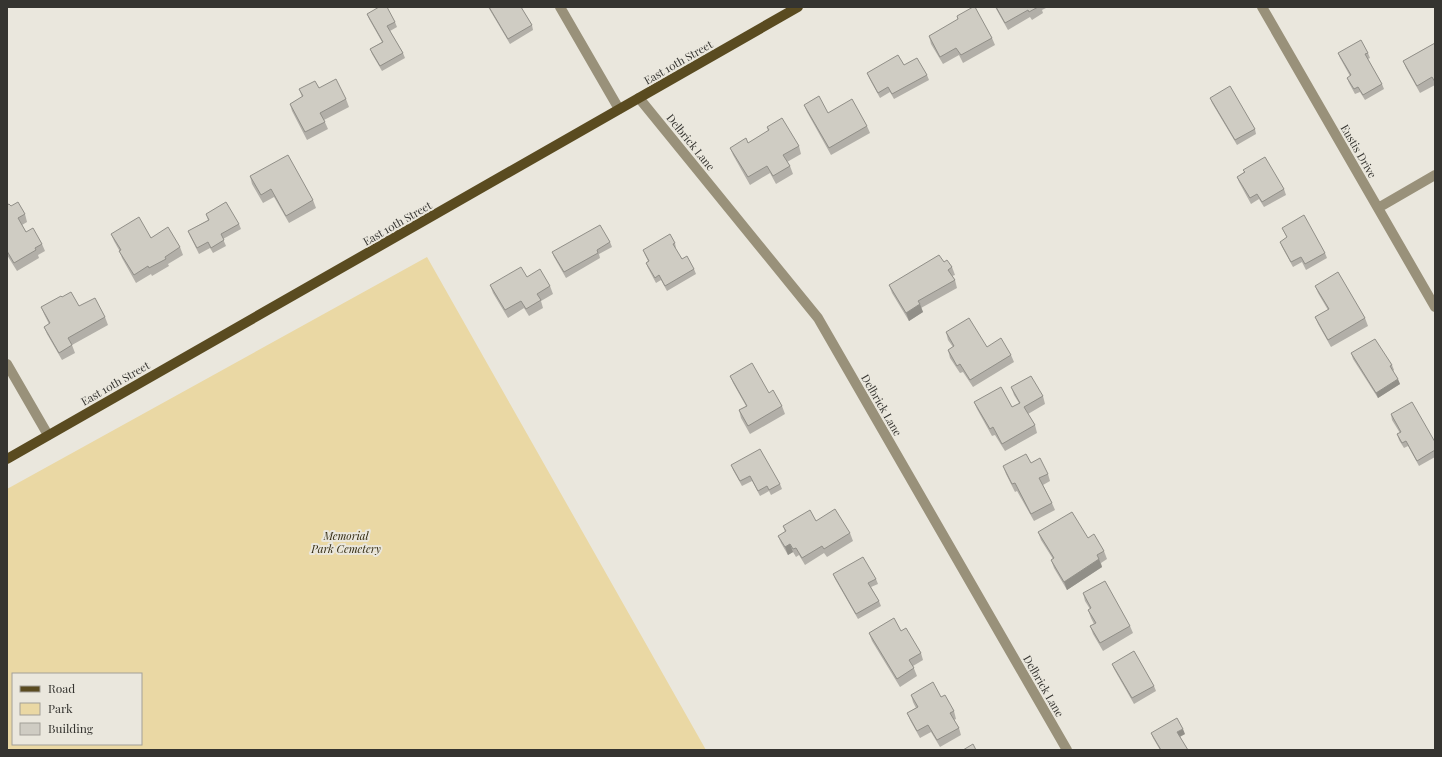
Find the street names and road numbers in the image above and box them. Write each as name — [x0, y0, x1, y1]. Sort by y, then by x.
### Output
street label: East 10th Street — [641, 36, 715, 88]
street label: Delbrick Lane — [663, 110, 719, 174]
street label: Eustis Drive — [1338, 121, 1381, 181]
street label: East 10th Street — [360, 197, 434, 249]
street label: East 10th Street — [78, 357, 152, 409]
street label: Delbrick Lane — [858, 371, 906, 439]
street label: Delbrick Lane — [1020, 652, 1068, 720]

